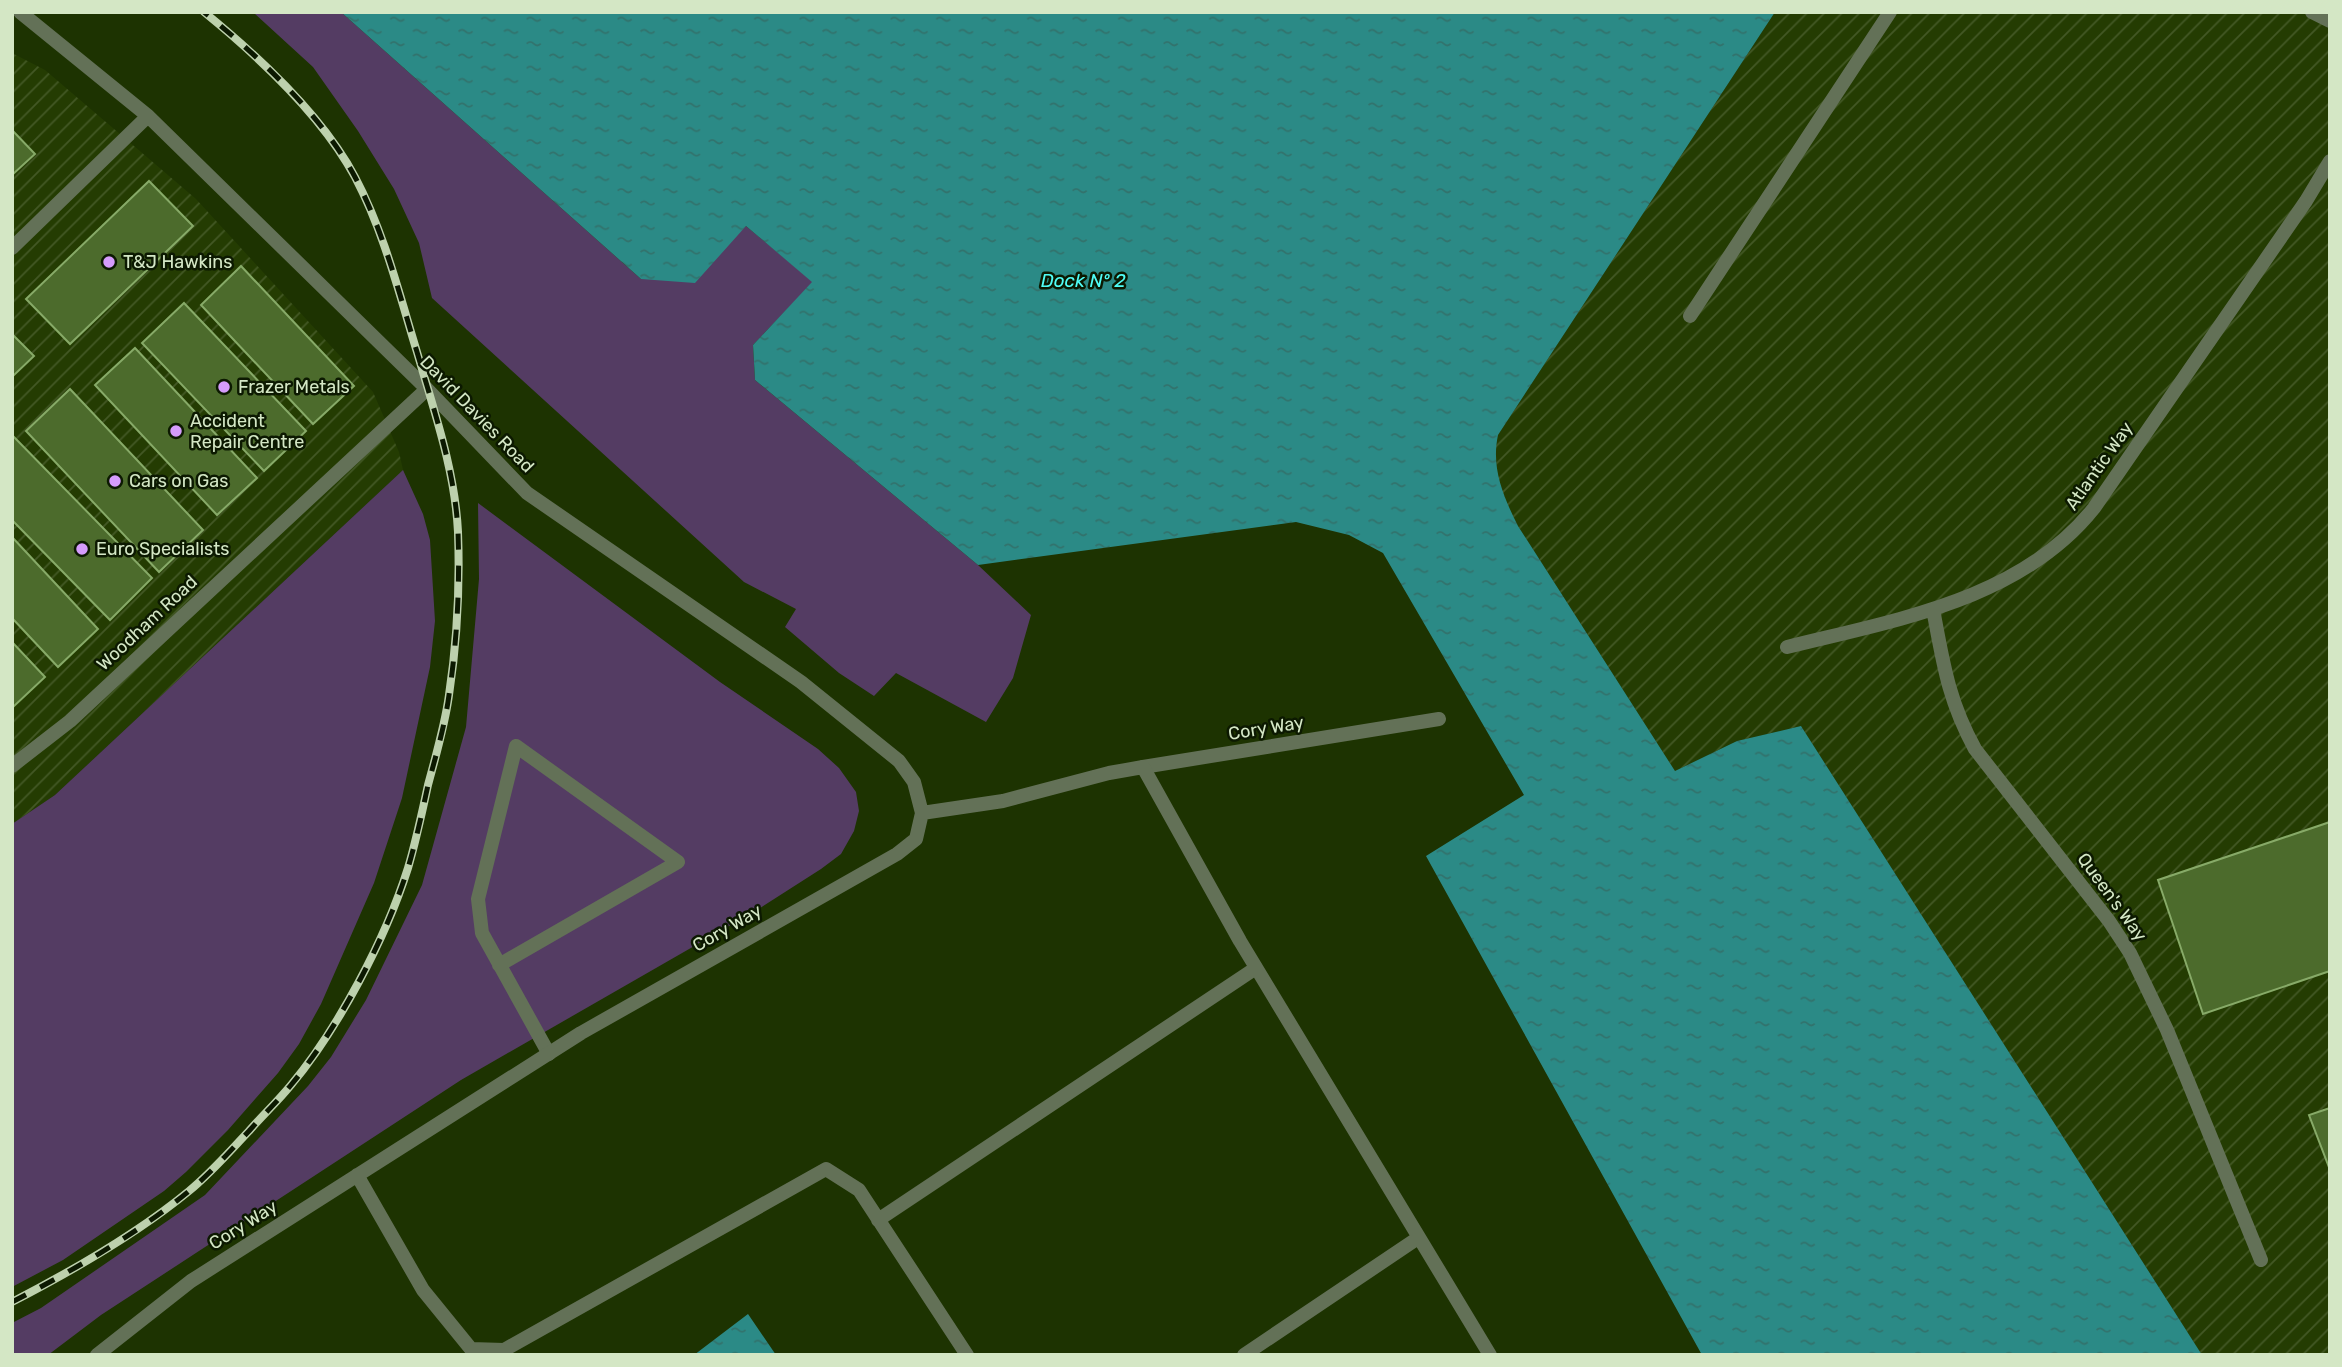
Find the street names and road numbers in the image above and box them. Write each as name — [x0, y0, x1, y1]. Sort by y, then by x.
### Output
street label: David Davies Road — [415, 351, 539, 477]
street label: Atlantic Way — [2060, 418, 2138, 514]
street label: Woodham Road — [92, 571, 202, 675]
street label: Cory Way — [1227, 711, 1306, 745]
street label: Queen's Way — [2073, 848, 2152, 946]
street label: Cory Way — [688, 899, 766, 957]
street label: Cory Way — [205, 1195, 281, 1255]

